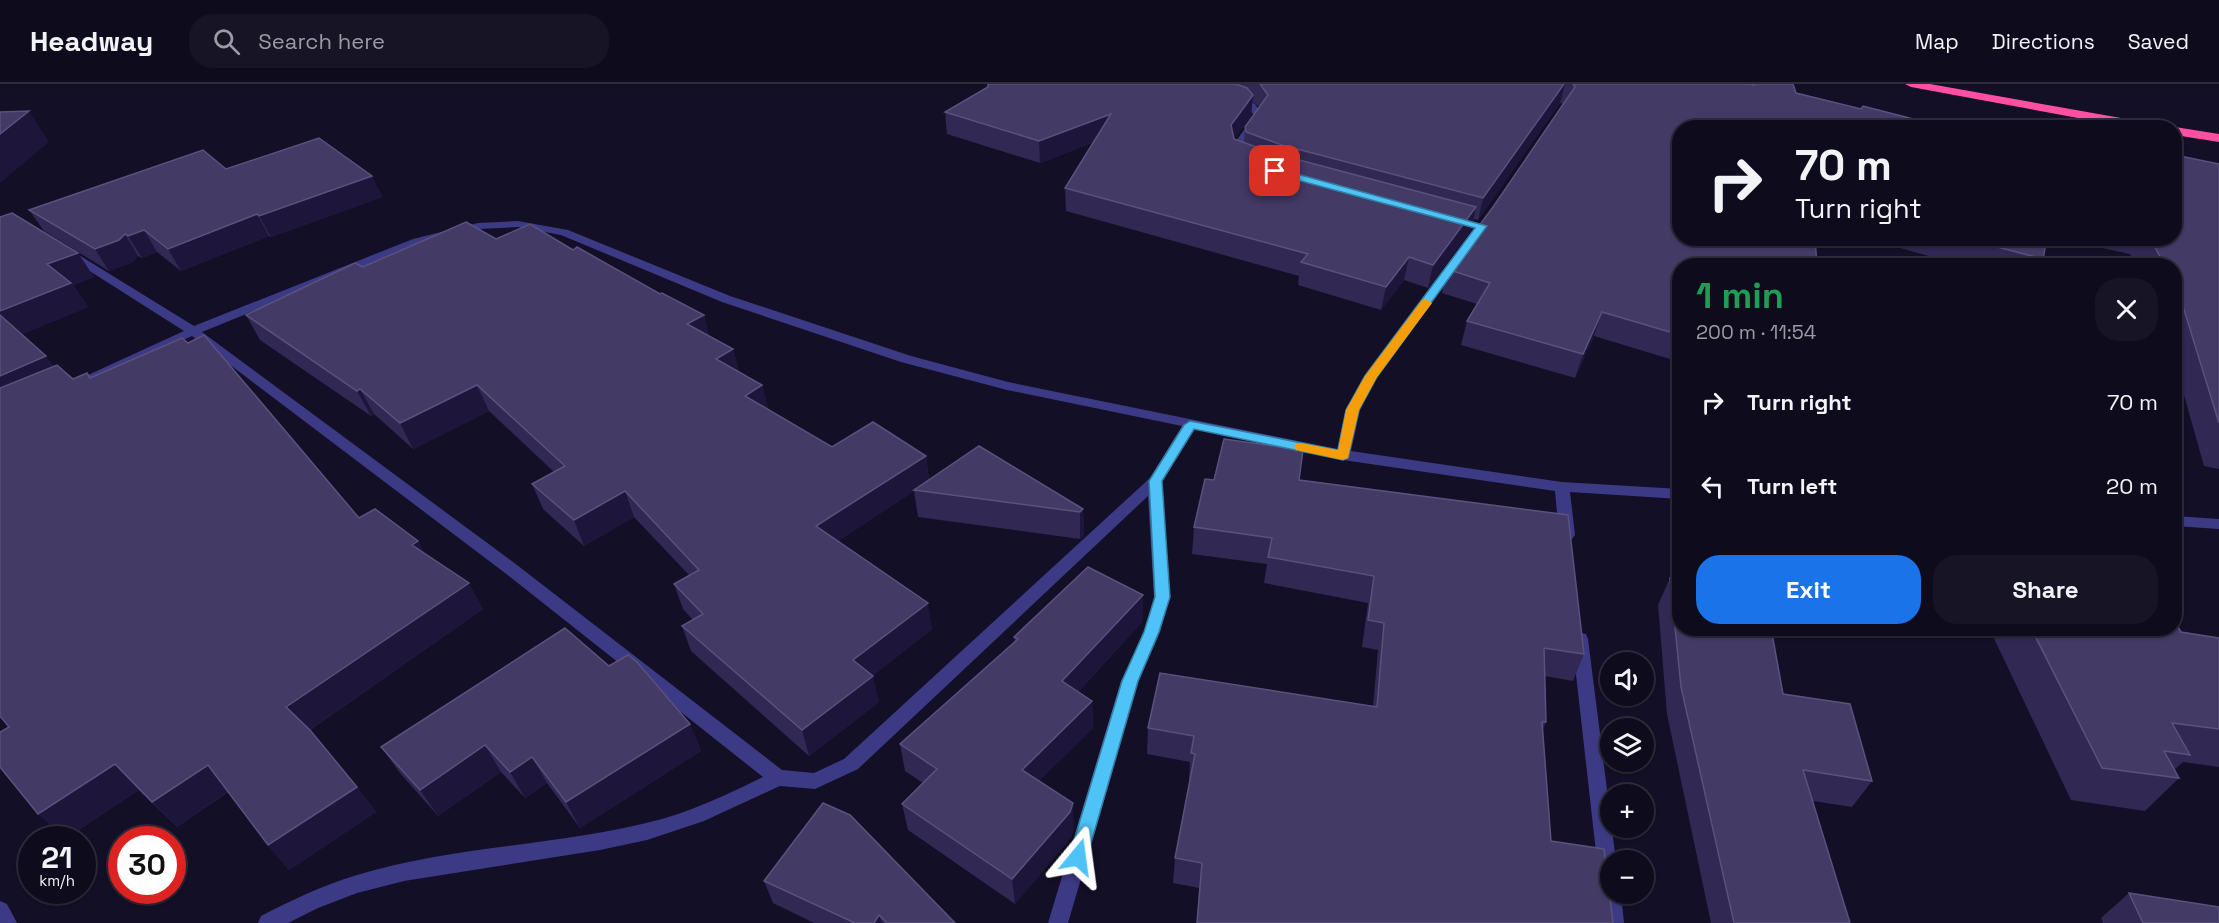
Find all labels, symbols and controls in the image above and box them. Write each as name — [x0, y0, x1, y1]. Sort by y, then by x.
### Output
search box — [189, 14, 609, 68]
text: Headway — [30, 23, 153, 59]
icon: search — [210, 25, 243, 58]
text: Search here — [258, 27, 385, 55]
text: Map — [1915, 28, 1959, 55]
text: Directions — [1992, 28, 2095, 55]
text: Saved — [2128, 28, 2189, 55]
text: 70 m — [1795, 139, 1892, 192]
icon: right — [1696, 144, 1774, 222]
pin — [1249, 145, 1300, 196]
icon: arrive — [1258, 154, 1291, 187]
text: Turn right — [1795, 191, 1922, 226]
text: 1 min — [1696, 273, 1784, 319]
button: close — [2095, 278, 2158, 341]
text: 200 m · 11:54 — [1696, 319, 1816, 345]
icon: right — [1696, 386, 1729, 419]
text: Turn right — [1747, 388, 1852, 416]
text: 70 m — [2107, 388, 2158, 416]
icon: left — [1696, 470, 1729, 503]
text: Turn left — [1747, 472, 1837, 500]
text: 20 m — [2106, 472, 2158, 500]
button: Exit — [1696, 555, 1921, 624]
button: Share — [1933, 555, 2158, 624]
map controls — [1600, 652, 1654, 904]
button: sound — [1600, 652, 1654, 706]
button: layers — [1600, 718, 1654, 772]
button: + — [1600, 784, 1654, 838]
position arrow — [1046, 825, 1110, 889]
speed limit sign: 30 — [108, 826, 186, 904]
text: 21 — [41, 838, 73, 877]
button: − — [1600, 850, 1654, 904]
text: km/h — [39, 871, 75, 890]

